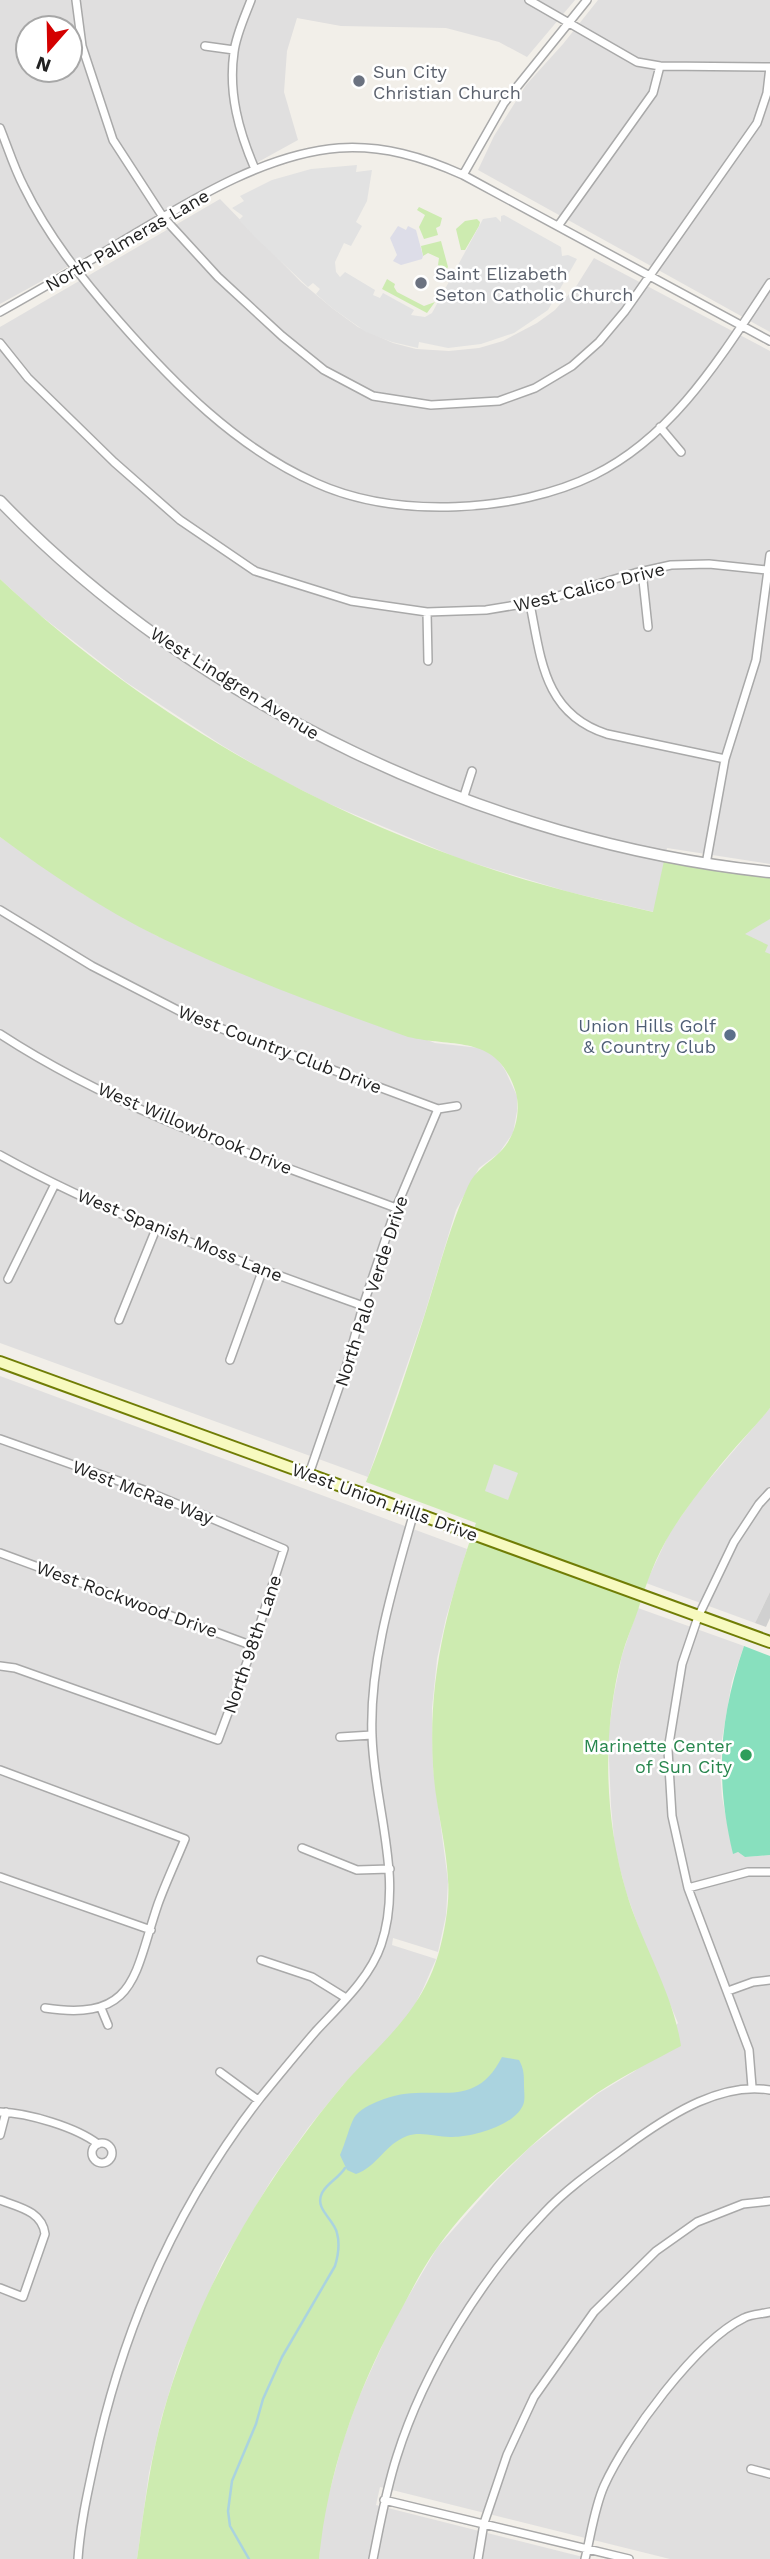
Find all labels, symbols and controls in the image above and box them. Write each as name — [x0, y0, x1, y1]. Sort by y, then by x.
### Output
north arrow — [14, 14, 84, 84]
text: N — [33, 51, 54, 78]
place label: Sun City Christian Church — [373, 61, 521, 103]
marker: Sun City Christian Church — [351, 73, 367, 89]
street label: North Palmeras Lane — [42, 185, 212, 295]
place label: Saint Elizabeth Seton Catholic Church — [435, 263, 633, 305]
marker: Saint Elizabeth Seton Catholic Church — [413, 275, 429, 291]
street label: West Calico Drive — [511, 558, 667, 616]
street label: West Lindgren Avenue — [147, 622, 323, 744]
street label: West Country Club Drive — [175, 1000, 385, 1098]
place label: Union Hills Golf & Country Club — [578, 1015, 716, 1057]
marker: Union Hills Golf & Country Club — [722, 1027, 738, 1043]
street label: West Willowbrook Drive — [95, 1077, 295, 1179]
street label: West Spanish Moss Lane — [74, 1184, 286, 1286]
street label: North Palo Verde Drive — [330, 1193, 412, 1389]
street label: West McRae Way — [70, 1455, 217, 1529]
street label: West Union Hills Drive — [289, 1459, 481, 1545]
street label: West Rockwood Drive — [33, 1556, 221, 1642]
street label: North 98th Lane — [218, 1572, 286, 1716]
place label: Marinette Center of Sun City — [584, 1735, 733, 1777]
marker: Marinette Center of Sun City — [738, 1747, 754, 1763]

